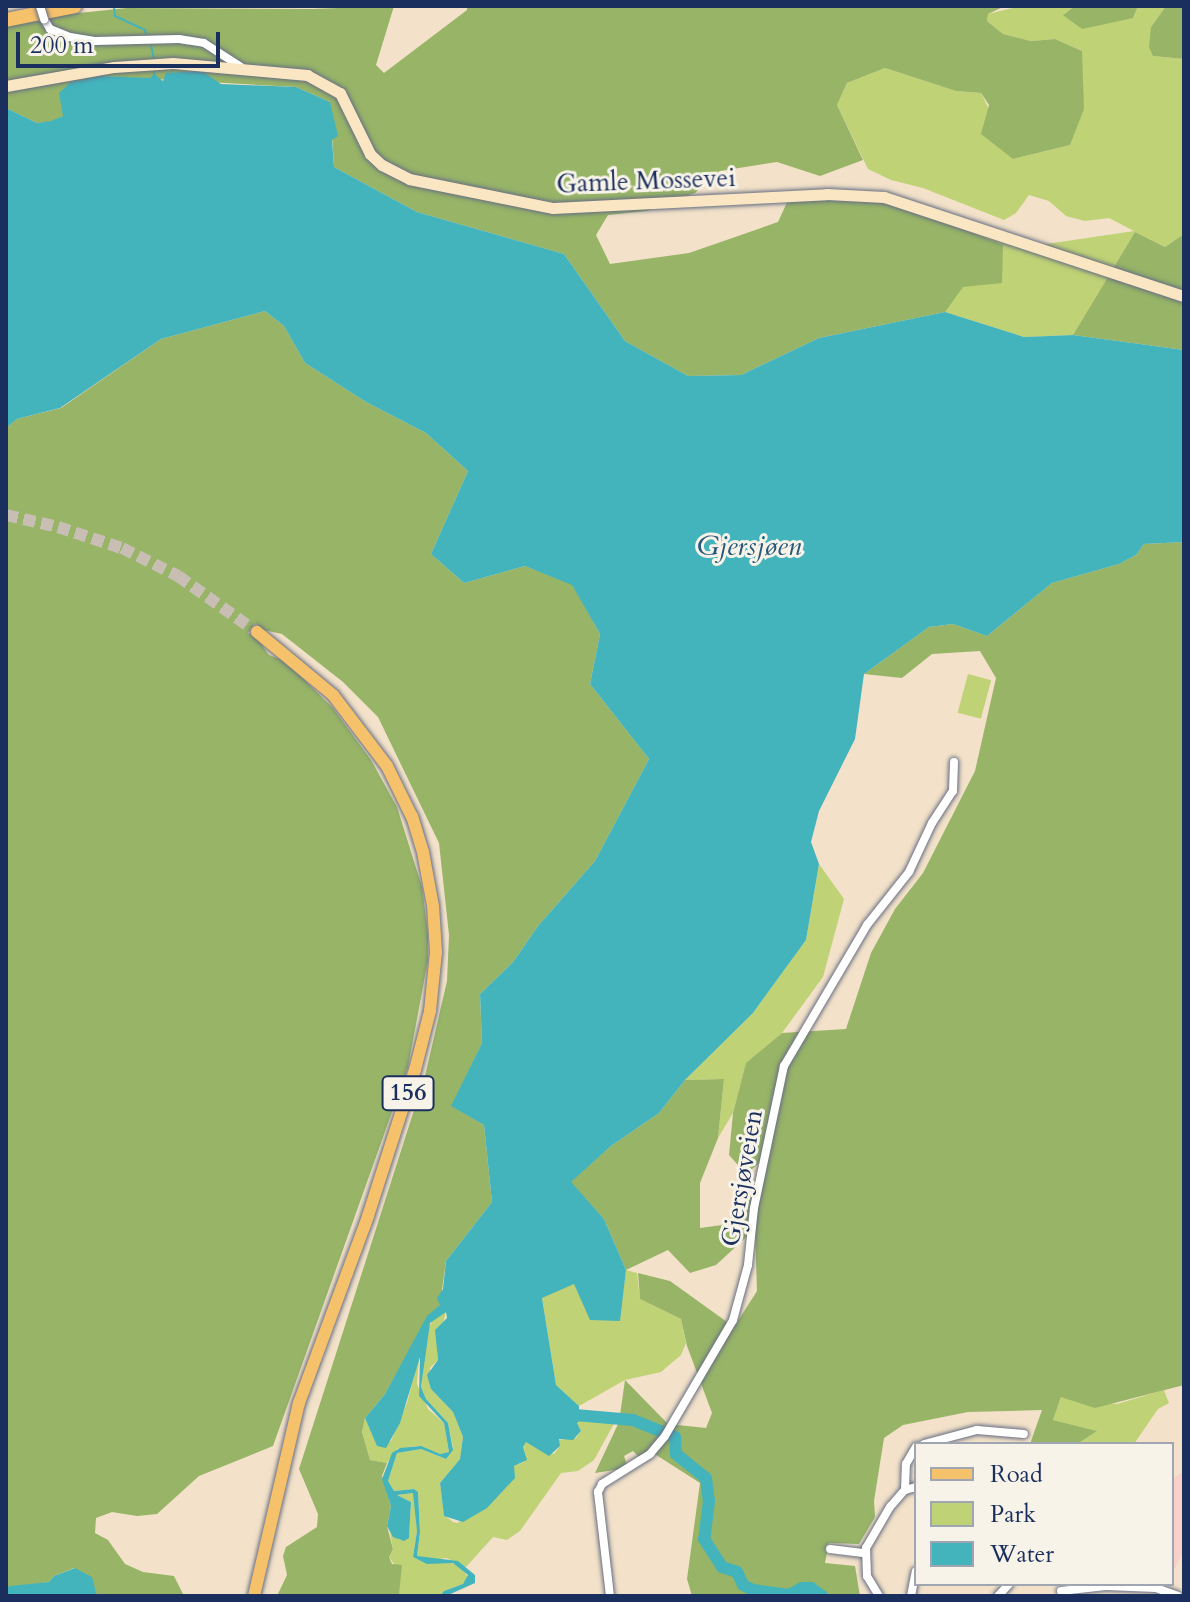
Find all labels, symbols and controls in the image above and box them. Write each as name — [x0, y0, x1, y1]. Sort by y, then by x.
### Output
scale bar — [20, 16, 224, 66]
text: 200 m — [30, 29, 94, 62]
street label: Gamle Mossevei — [556, 162, 736, 200]
water label: Gjersjøen — [697, 529, 801, 563]
road number: 156 — [380, 1073, 436, 1113]
street label: Gjersjøveien — [715, 1107, 769, 1249]
legend — [914, 1442, 1174, 1586]
text: Road — [990, 1458, 1043, 1491]
text: Park — [990, 1498, 1036, 1531]
text: Water — [990, 1538, 1054, 1571]

